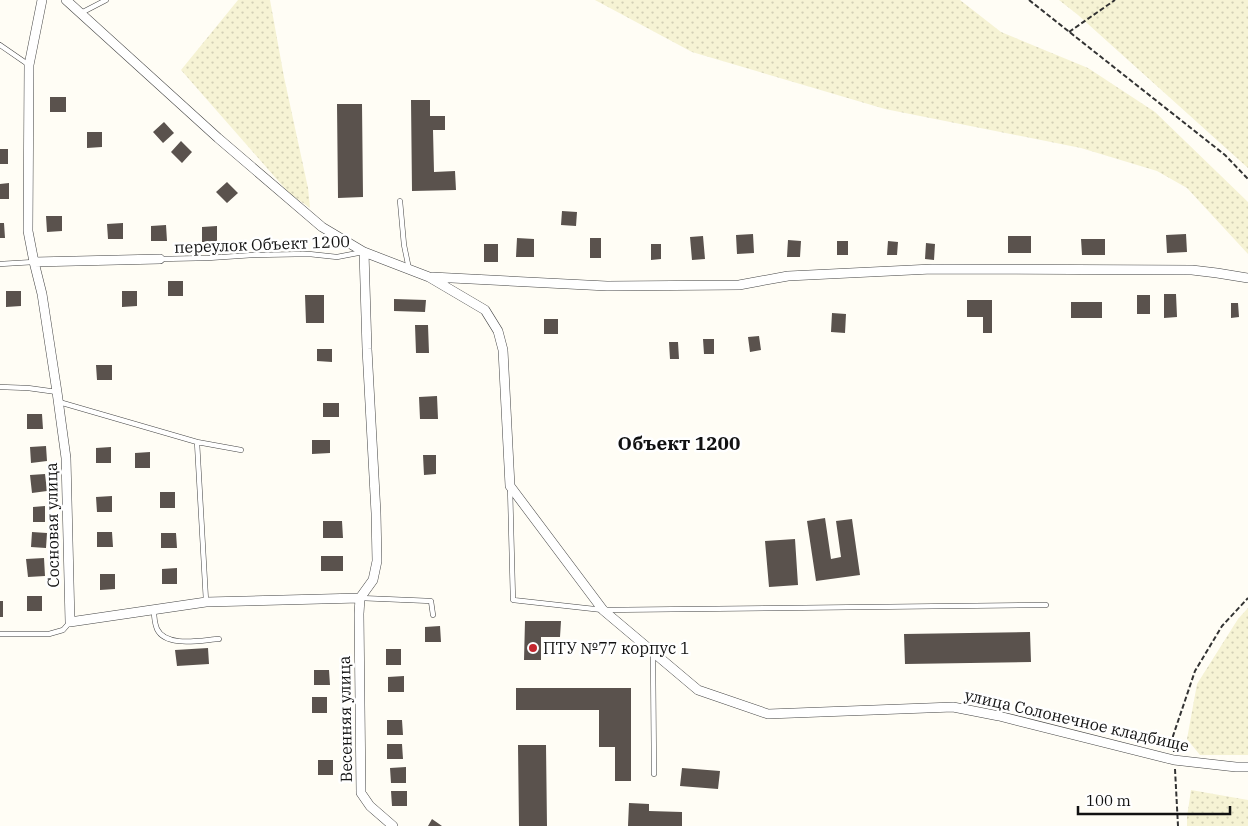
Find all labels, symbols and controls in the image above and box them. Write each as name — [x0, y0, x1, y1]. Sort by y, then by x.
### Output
street label: переулок Объект 1200 — [174, 231, 350, 257]
district label: Объект 1200 — [618, 431, 740, 455]
street label: Сосновая улица — [41, 462, 63, 588]
place label: ПТУ №77 корпус 1 — [543, 638, 690, 658]
marker: ПТУ №77 корпус 1 — [527, 642, 539, 654]
street label: Весенняя улица — [334, 655, 356, 783]
street label: улица Солонечное кладбище — [963, 684, 1191, 756]
scale bar — [1078, 784, 1230, 816]
text: 100 m — [1086, 791, 1131, 810]

